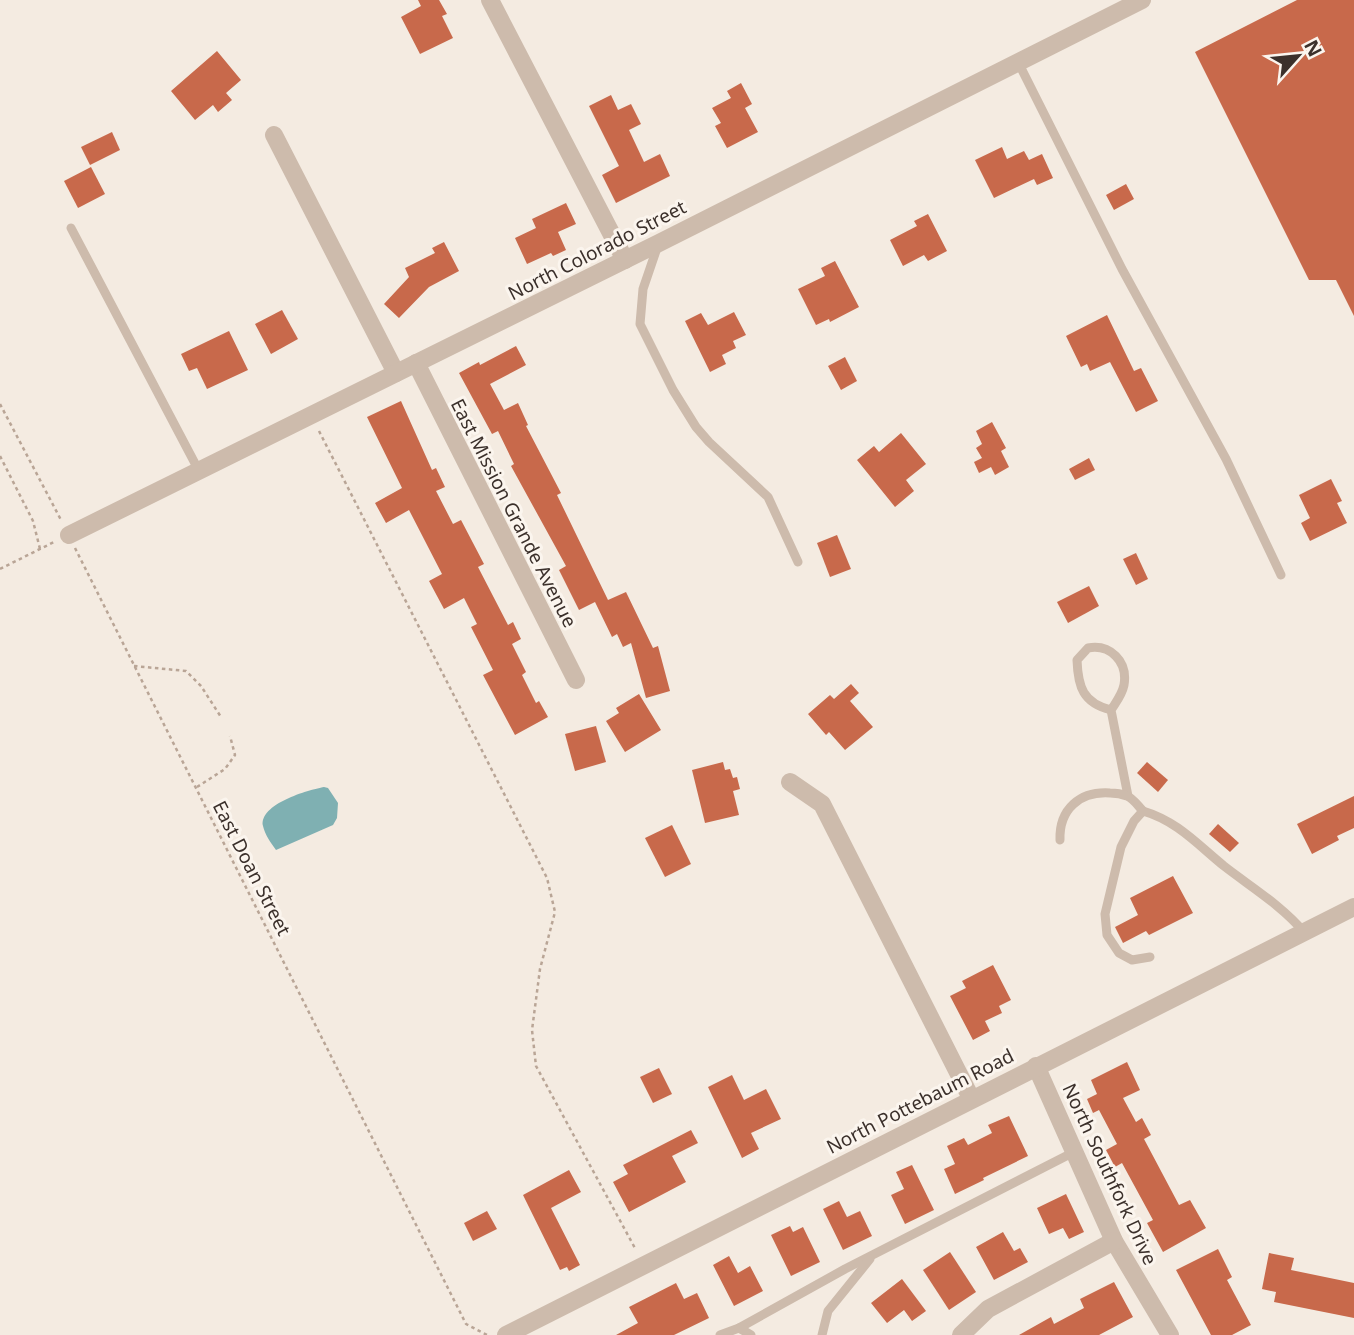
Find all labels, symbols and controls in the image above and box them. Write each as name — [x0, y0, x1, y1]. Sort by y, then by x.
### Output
north arrow — [1263, 21, 1333, 91]
text: N — [1298, 35, 1328, 61]
street label: North Colorado Street — [504, 194, 691, 306]
street label: East Mission Grande Avenue — [445, 394, 583, 632]
street label: East Doan Street — [207, 796, 297, 940]
street label: North Pottebaum Road — [822, 1042, 1018, 1160]
street label: North Southfork Drive — [1056, 1079, 1164, 1269]

